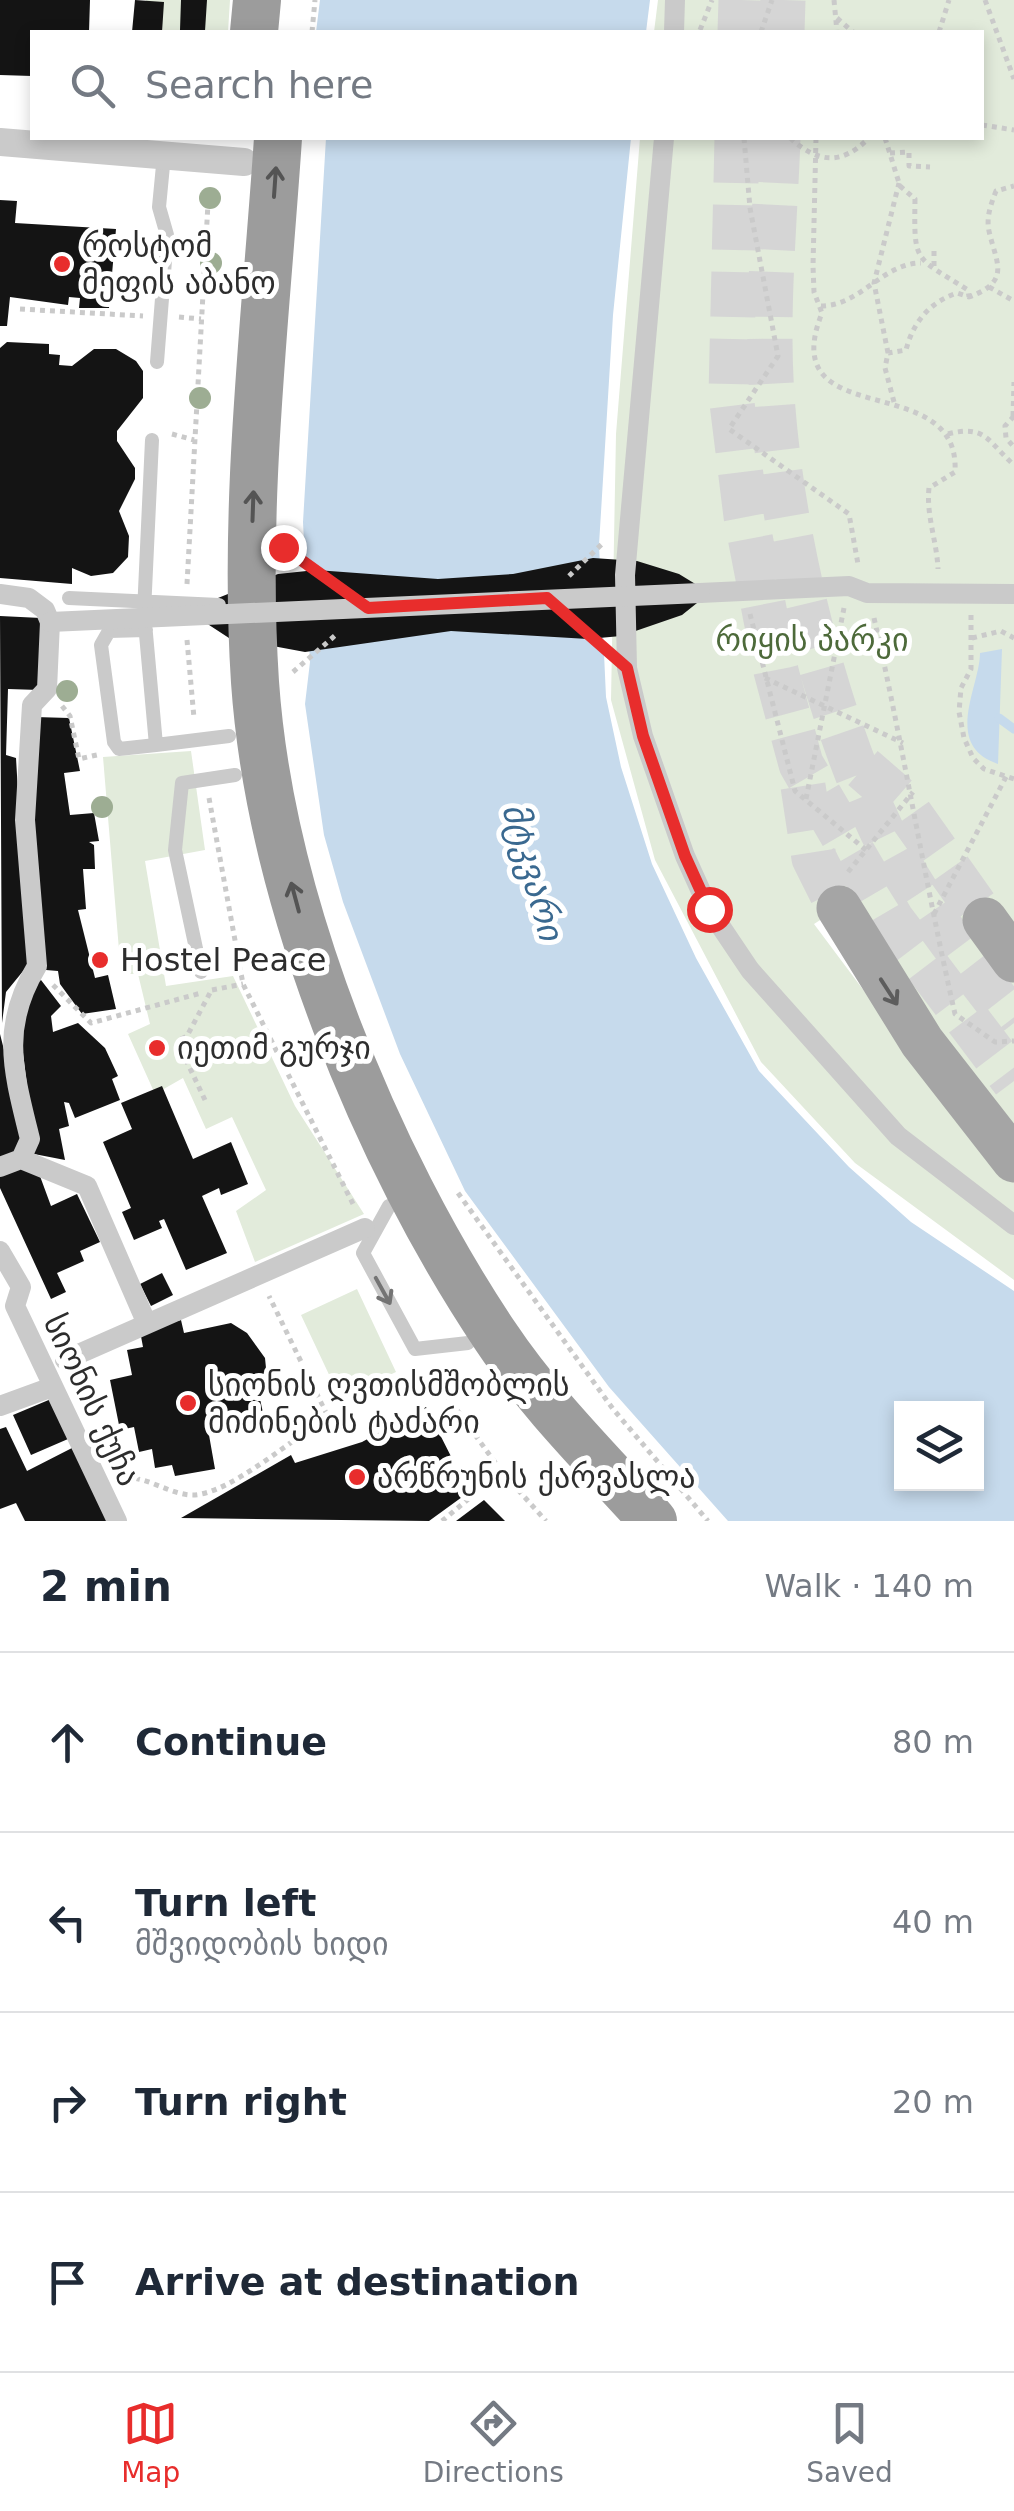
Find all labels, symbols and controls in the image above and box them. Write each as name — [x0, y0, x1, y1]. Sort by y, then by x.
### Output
search box — [30, 30, 984, 140]
icon: search — [65, 58, 120, 113]
text: Search here — [145, 63, 373, 107]
one-way arrow — [266, 166, 285, 198]
place label: როსტომ მეფის აბანო — [82, 227, 276, 302]
marker: როსტომ მეფის აბანო — [51, 253, 73, 275]
one-way arrow — [244, 490, 263, 522]
route end — [261, 525, 307, 571]
park label: რიყის პარკი — [716, 621, 908, 659]
water label: მტკვარი — [494, 799, 572, 947]
one-way arrow — [285, 882, 304, 913]
route start — [687, 887, 733, 933]
place label: Hostel Peace — [120, 941, 326, 979]
marker: Hostel Peace — [89, 949, 111, 971]
one-way arrow — [879, 977, 900, 1006]
place label: იეთიმ გურჯი — [177, 1029, 371, 1067]
marker: იეთიმ გურჯი — [146, 1037, 168, 1059]
one-way arrow — [374, 1276, 394, 1305]
street label: სიონის ქუჩა — [36, 1308, 148, 1492]
place label: სიონის ღვთისმშობლის მიძინების ტაძარი — [208, 1366, 569, 1441]
marker: სიონის ღვთისმშობლის მიძინების ტაძარი — [177, 1392, 199, 1414]
map controls — [894, 1401, 984, 1491]
button: layers — [894, 1401, 984, 1491]
place label: არწრუნის ქარვასლა — [377, 1458, 695, 1496]
marker: არწრუნის ქარვასლა — [346, 1466, 368, 1488]
text: 2 min — [40, 1562, 172, 1611]
text: Walk · 140 m — [764, 1567, 974, 1605]
icon: ahead — [40, 1715, 95, 1770]
text: Continue — [135, 1720, 327, 1764]
text: 80 m — [892, 1723, 974, 1761]
text: Turn left — [135, 1881, 316, 1925]
icon: left — [40, 1895, 95, 1950]
text: 40 m — [892, 1903, 974, 1941]
text: მშვიდობის ხიდი — [135, 1925, 389, 1963]
icon: right — [40, 2075, 95, 2130]
text: Turn right — [135, 2080, 347, 2124]
text: 20 m — [892, 2083, 974, 2121]
icon: arrive — [40, 2255, 95, 2310]
text: Arrive at destination — [135, 2260, 580, 2304]
tab: Map — [121, 2396, 180, 2489]
tab: Directions — [423, 2396, 564, 2489]
tab: Saved — [806, 2396, 893, 2489]

